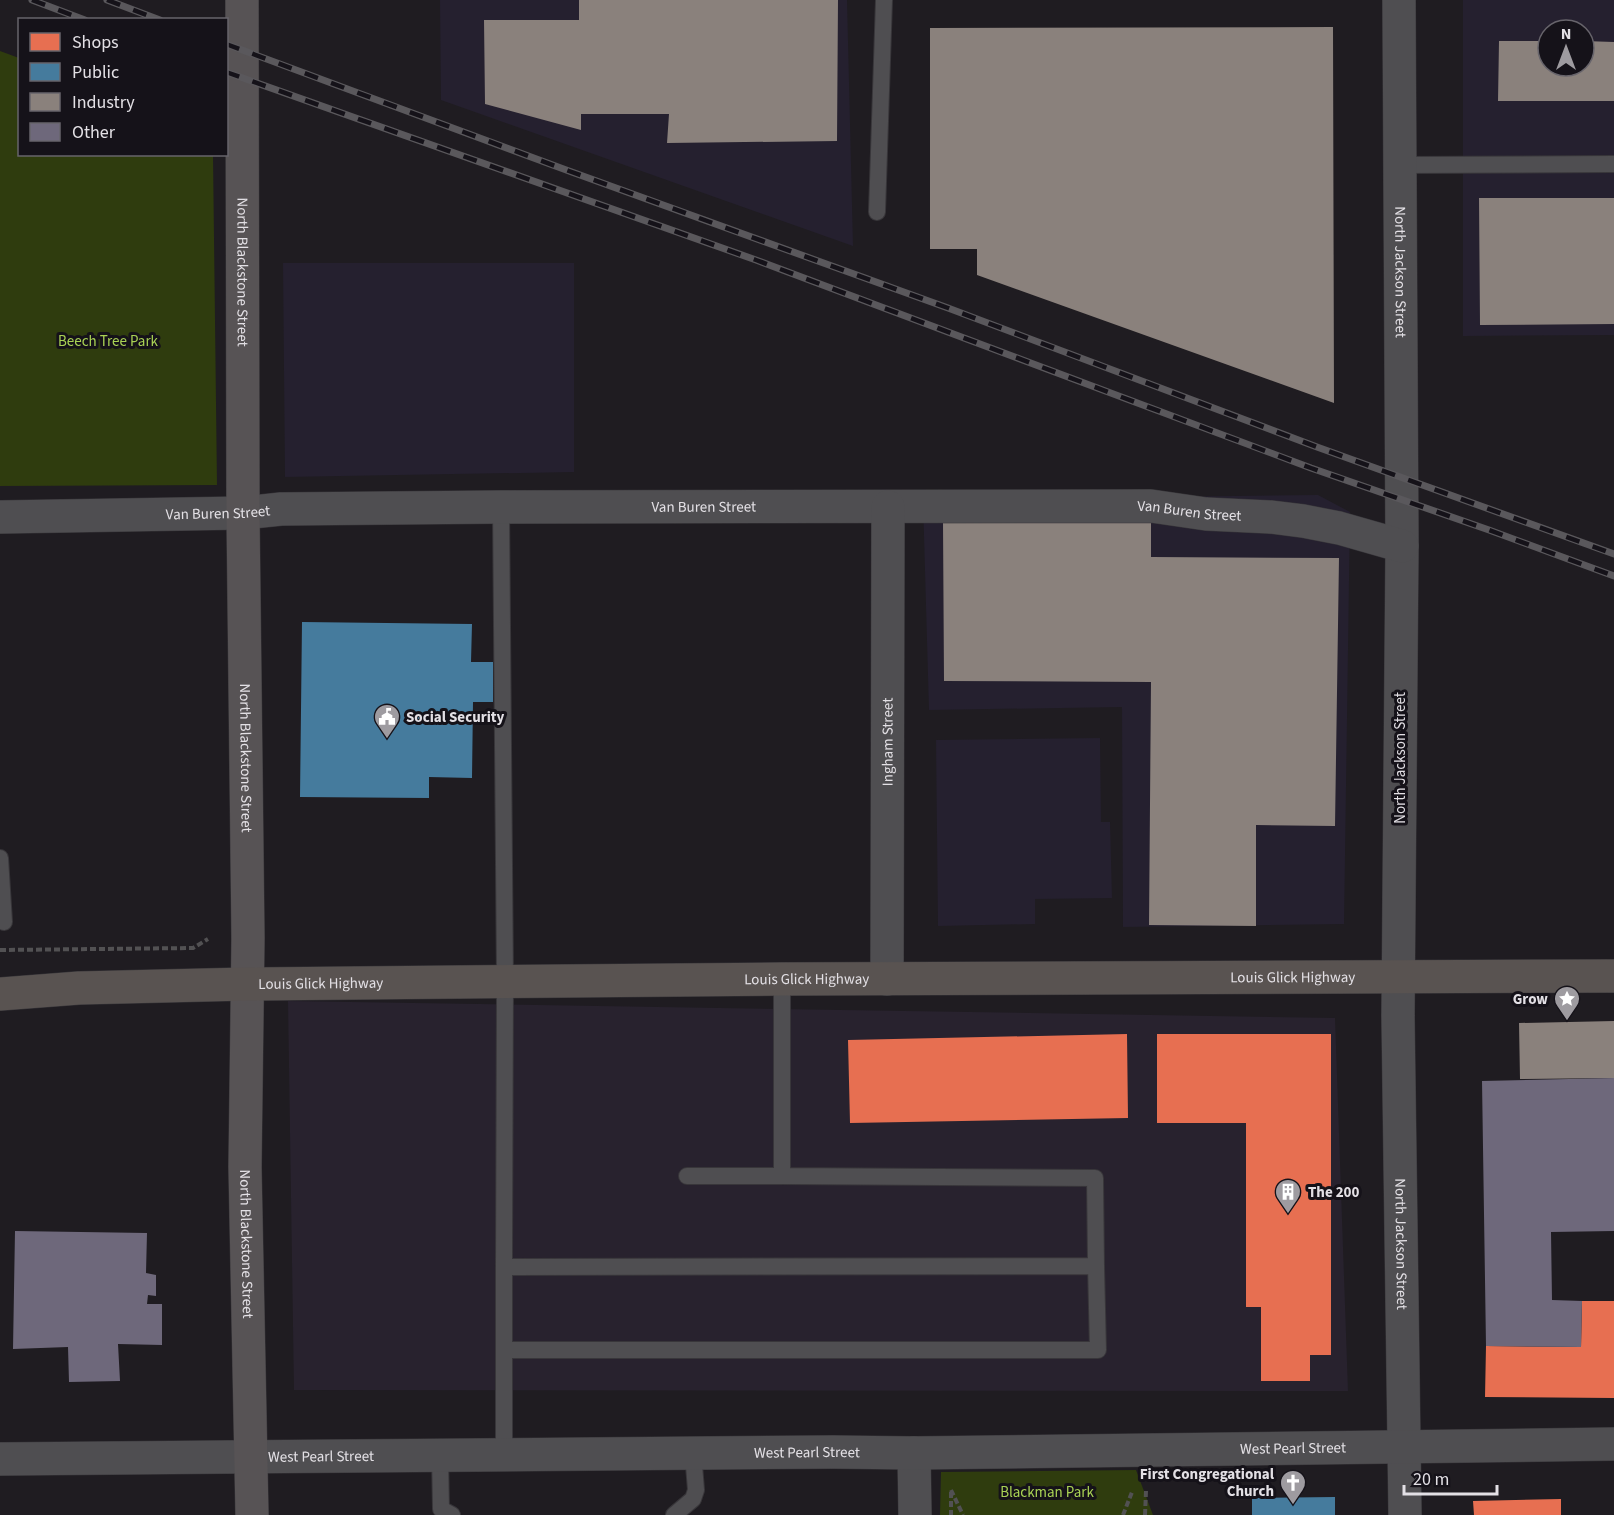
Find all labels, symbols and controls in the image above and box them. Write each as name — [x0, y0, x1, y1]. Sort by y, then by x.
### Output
legend — [18, 18, 228, 156]
north arrow — [1536, 18, 1596, 78]
text: N — [1561, 23, 1571, 45]
text: Shops — [72, 30, 119, 55]
text: Public — [72, 60, 119, 85]
text: Industry — [72, 90, 135, 115]
text: Other — [72, 120, 116, 145]
street label: North Blackstone Street — [232, 197, 253, 347]
street label: North Jackson Street — [1390, 206, 1411, 338]
park label: Beech Tree Park — [58, 331, 159, 352]
street label: Van Buren Street — [1137, 495, 1242, 526]
street label: Van Buren Street — [651, 496, 756, 517]
street label: Van Buren Street — [166, 500, 271, 525]
street label: North Blackstone Street — [235, 683, 257, 833]
street label: North Jackson Street — [1390, 692, 1411, 824]
street label: Ingham Street — [877, 698, 898, 786]
public building icon: Social Security — [372, 702, 402, 740]
place label: Social Security — [406, 707, 505, 728]
street label: Louis Glick Highway — [1230, 966, 1355, 988]
street label: Louis Glick Highway — [744, 968, 869, 990]
street label: Louis Glick Highway — [258, 972, 383, 994]
place icon: Grow — [1552, 984, 1582, 1022]
place label: Grow — [1513, 989, 1548, 1010]
street label: North Blackstone Street — [235, 1169, 259, 1319]
building icon: The 200 — [1273, 1177, 1303, 1215]
street label: North Jackson Street — [1390, 1178, 1413, 1310]
place label: The 200 — [1308, 1182, 1360, 1203]
street label: West Pearl Street — [1240, 1437, 1346, 1459]
street label: West Pearl Street — [754, 1441, 860, 1463]
street label: West Pearl Street — [268, 1445, 374, 1467]
scale bar — [1404, 1458, 1497, 1496]
place label: First Congregational Church — [1140, 1464, 1275, 1502]
text: 20 m — [1413, 1467, 1449, 1492]
church icon: First Congregational Church — [1278, 1468, 1308, 1506]
park label: Blackman Park — [1000, 1482, 1094, 1503]

